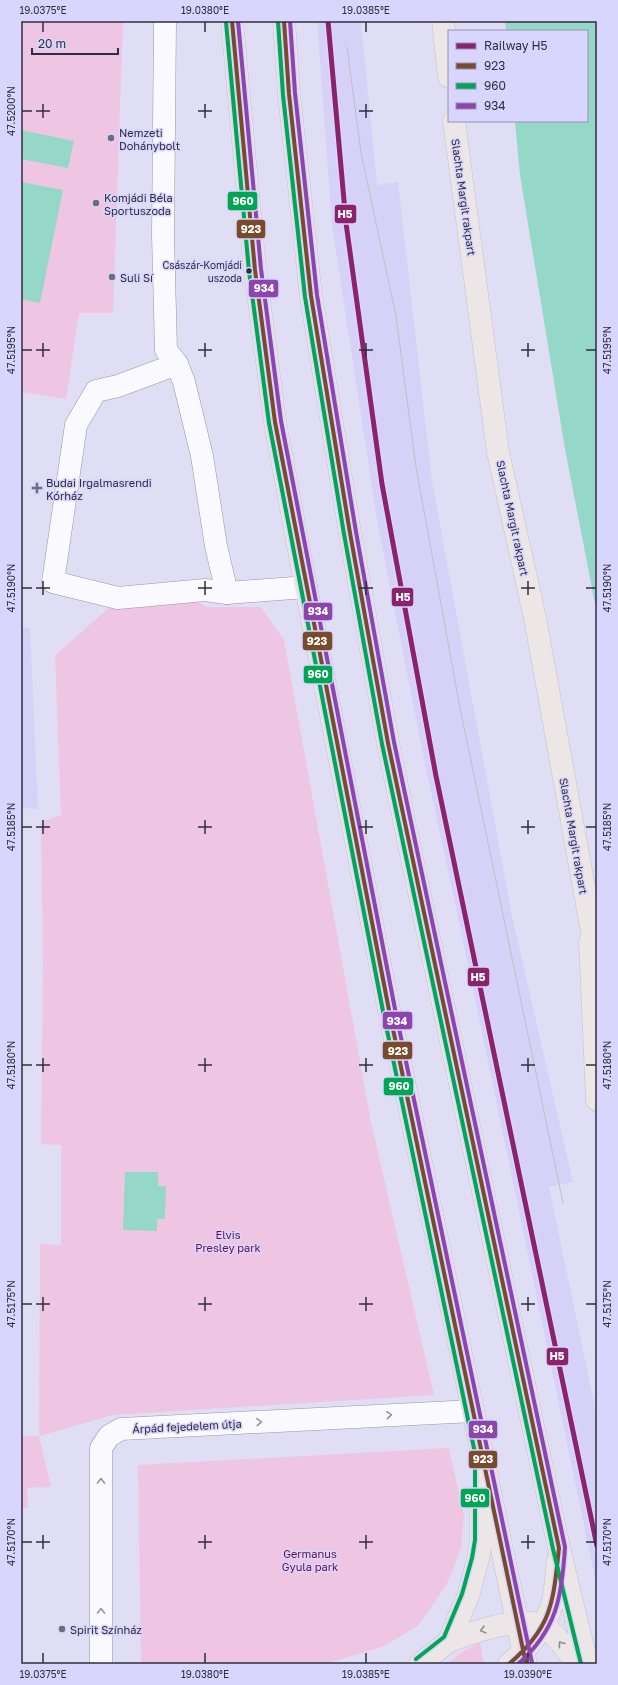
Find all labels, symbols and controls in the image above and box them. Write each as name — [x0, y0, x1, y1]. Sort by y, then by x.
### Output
text: 19.0375°E — [19, 4, 67, 16]
text: 19.0380°E — [181, 4, 229, 16]
text: 19.0385°E — [342, 4, 390, 16]
scale bar — [32, 30, 118, 56]
legend — [448, 30, 588, 122]
text: 20 m — [38, 36, 66, 51]
text: Railway H5 — [484, 38, 548, 53]
text: 923 — [484, 58, 505, 73]
text: 960 — [484, 78, 506, 93]
text: 47.5200°N — [5, 86, 17, 136]
text: 934 — [484, 98, 506, 113]
place label: Nemzeti Dohánybolt — [119, 126, 180, 152]
marker: Nemzeti Dohánybolt — [106, 133, 116, 143]
street label: Slachta Margit rakpart — [449, 138, 479, 256]
place label: Komjádi Béla Sportuszoda — [104, 191, 173, 217]
line badge: 960 — [227, 191, 258, 211]
text: 960 — [232, 194, 254, 207]
marker: Komjádi Béla Sportuszoda — [91, 198, 101, 208]
line badge: H5 — [334, 204, 357, 224]
text: H5 — [337, 207, 353, 220]
line badge: 923 — [236, 219, 266, 239]
text: 923 — [241, 222, 261, 235]
place label: Császár-Komjádi uszoda — [162, 259, 242, 284]
marker: Császár-Komjádi uszoda — [244, 266, 254, 276]
place label: Suli Sí — [120, 271, 154, 284]
marker: Suli Sí — [107, 272, 117, 282]
line badge: 934 — [248, 279, 279, 298]
text: 934 — [254, 281, 274, 294]
text: 47.5195°N — [5, 326, 17, 374]
text: 47.5195°N — [601, 326, 613, 374]
street label: Slachta Margit rakpart — [494, 459, 532, 577]
place label: Budai Irgalmasrendi Kórház — [46, 476, 152, 502]
marker: Budai Irgalmasrendi Kórház — [31, 482, 43, 494]
text: 47.5190°N — [5, 564, 17, 612]
text: 47.5190°N — [601, 564, 613, 612]
line badge: H5 — [391, 587, 414, 607]
text: H5 — [395, 590, 411, 603]
line badge: 934 — [303, 602, 333, 621]
text: 934 — [308, 604, 328, 617]
line badge: 923 — [302, 631, 333, 651]
text: 923 — [307, 634, 327, 647]
line badge: 960 — [303, 665, 333, 684]
text: 960 — [307, 667, 329, 680]
street label: Slachta Margit rakpart — [557, 777, 591, 895]
text: 47.5185°N — [5, 803, 17, 851]
text: 47.5185°N — [601, 803, 613, 851]
line badge: H5 — [467, 967, 490, 987]
text: H5 — [470, 970, 486, 983]
line badge: 934 — [382, 1011, 413, 1030]
text: 934 — [387, 1014, 407, 1027]
text: 47.5180°N — [5, 1041, 17, 1089]
line badge: 923 — [382, 1041, 413, 1060]
text: 47.5180°N — [601, 1041, 613, 1089]
text: 923 — [388, 1044, 408, 1057]
line badge: 960 — [383, 1077, 414, 1096]
text: 960 — [388, 1079, 410, 1092]
park label: Elvis Presley park — [195, 1228, 261, 1254]
text: 47.5175°N — [5, 1280, 17, 1328]
text: 47.5175°N — [601, 1280, 613, 1328]
line badge: H5 — [546, 1347, 569, 1366]
text: H5 — [549, 1349, 565, 1362]
one-way arrow — [386, 1411, 392, 1420]
street label: Árpád fejedelem útja — [132, 1417, 242, 1435]
one-way arrow — [256, 1418, 262, 1426]
line badge: 934 — [468, 1420, 498, 1439]
text: 934 — [473, 1422, 493, 1435]
line badge: 923 — [468, 1450, 498, 1469]
text: 923 — [473, 1452, 493, 1465]
one-way arrow — [97, 1478, 105, 1484]
line badge: 960 — [460, 1488, 490, 1508]
text: 960 — [464, 1491, 486, 1504]
text: 47.5170°N — [5, 1518, 17, 1566]
text: 47.5170°N — [601, 1518, 613, 1566]
park label: Germanus Gyula park — [282, 1547, 338, 1573]
one-way arrow — [97, 1608, 105, 1614]
place label: Spirit Színház — [70, 1623, 142, 1636]
marker: Spirit Színház — [57, 1624, 67, 1634]
one-way arrow — [480, 1625, 486, 1633]
one-way arrow — [559, 1641, 566, 1648]
text: 19.0375°E — [19, 1668, 67, 1680]
text: 19.0380°E — [181, 1668, 229, 1680]
text: 19.0385°E — [342, 1668, 390, 1680]
text: 19.0390°E — [504, 1668, 552, 1680]

